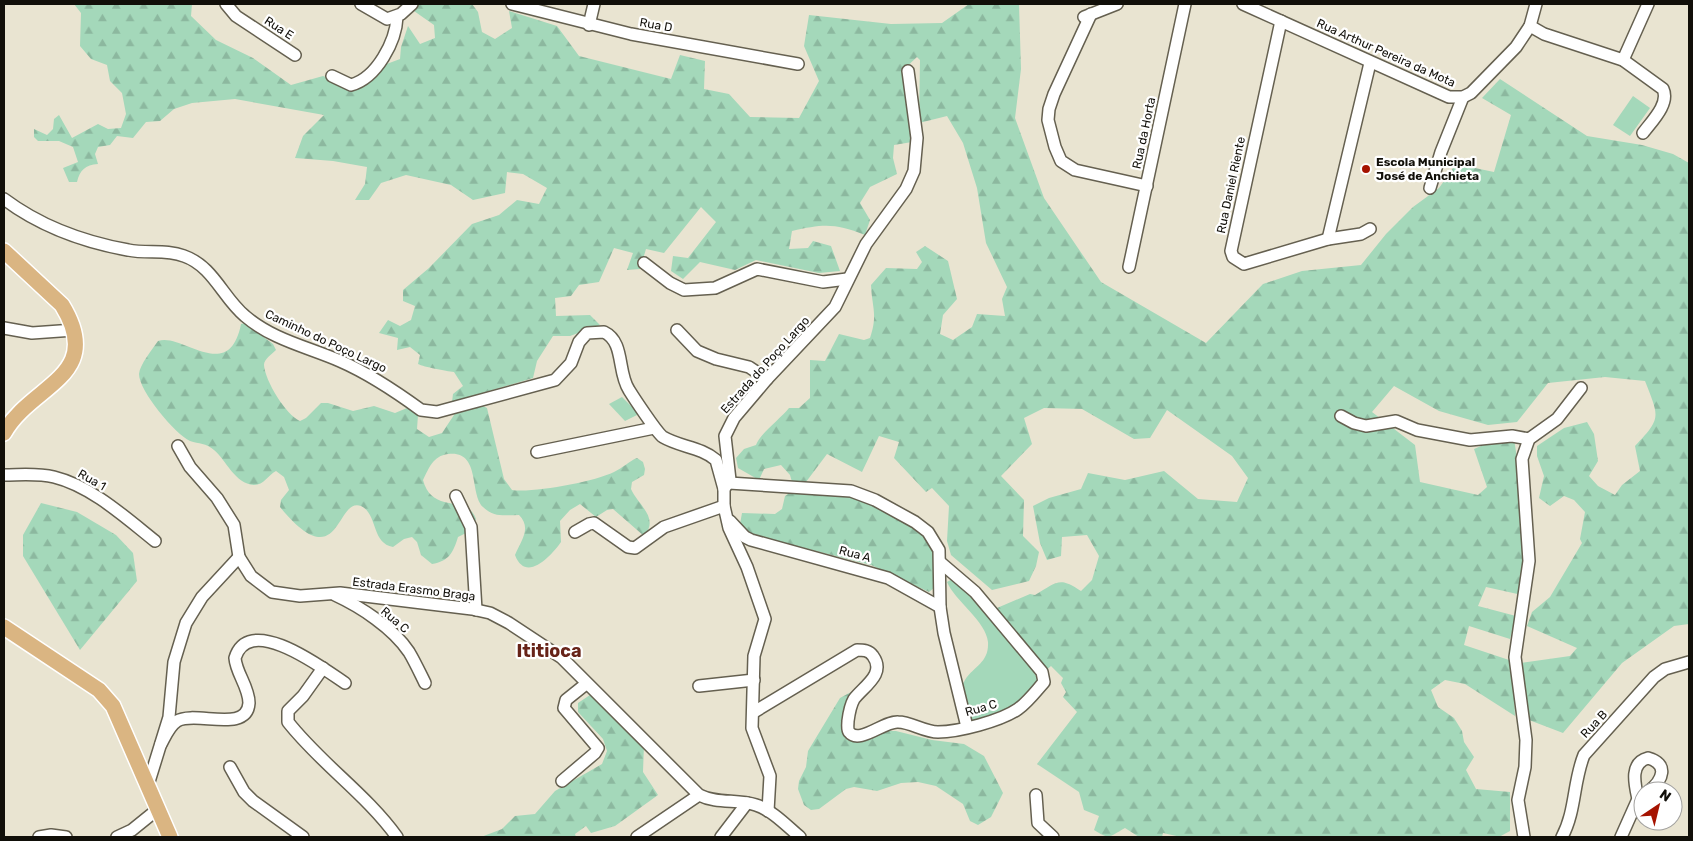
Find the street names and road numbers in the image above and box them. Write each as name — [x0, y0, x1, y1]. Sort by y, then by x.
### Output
street label: Rua E — [262, 13, 296, 43]
street label: Rua D — [639, 15, 673, 35]
street label: Rua Arthur Pereira da Mota — [1315, 16, 1457, 90]
street label: Rua da Horta — [1130, 96, 1158, 170]
street label: Rua Daniel Riente — [1214, 135, 1248, 235]
street label: Caminho do Poço Largo — [263, 307, 389, 375]
street label: Estrada do Poço Largo — [718, 314, 812, 416]
street label: Rua 1 — [76, 466, 108, 494]
street label: Rua A — [838, 543, 872, 565]
street label: Estrada Erasmo Braga — [352, 575, 476, 603]
street label: Rua C — [378, 604, 412, 636]
street label: Rua C — [963, 697, 999, 719]
street label: Rua B — [1578, 707, 1610, 741]

